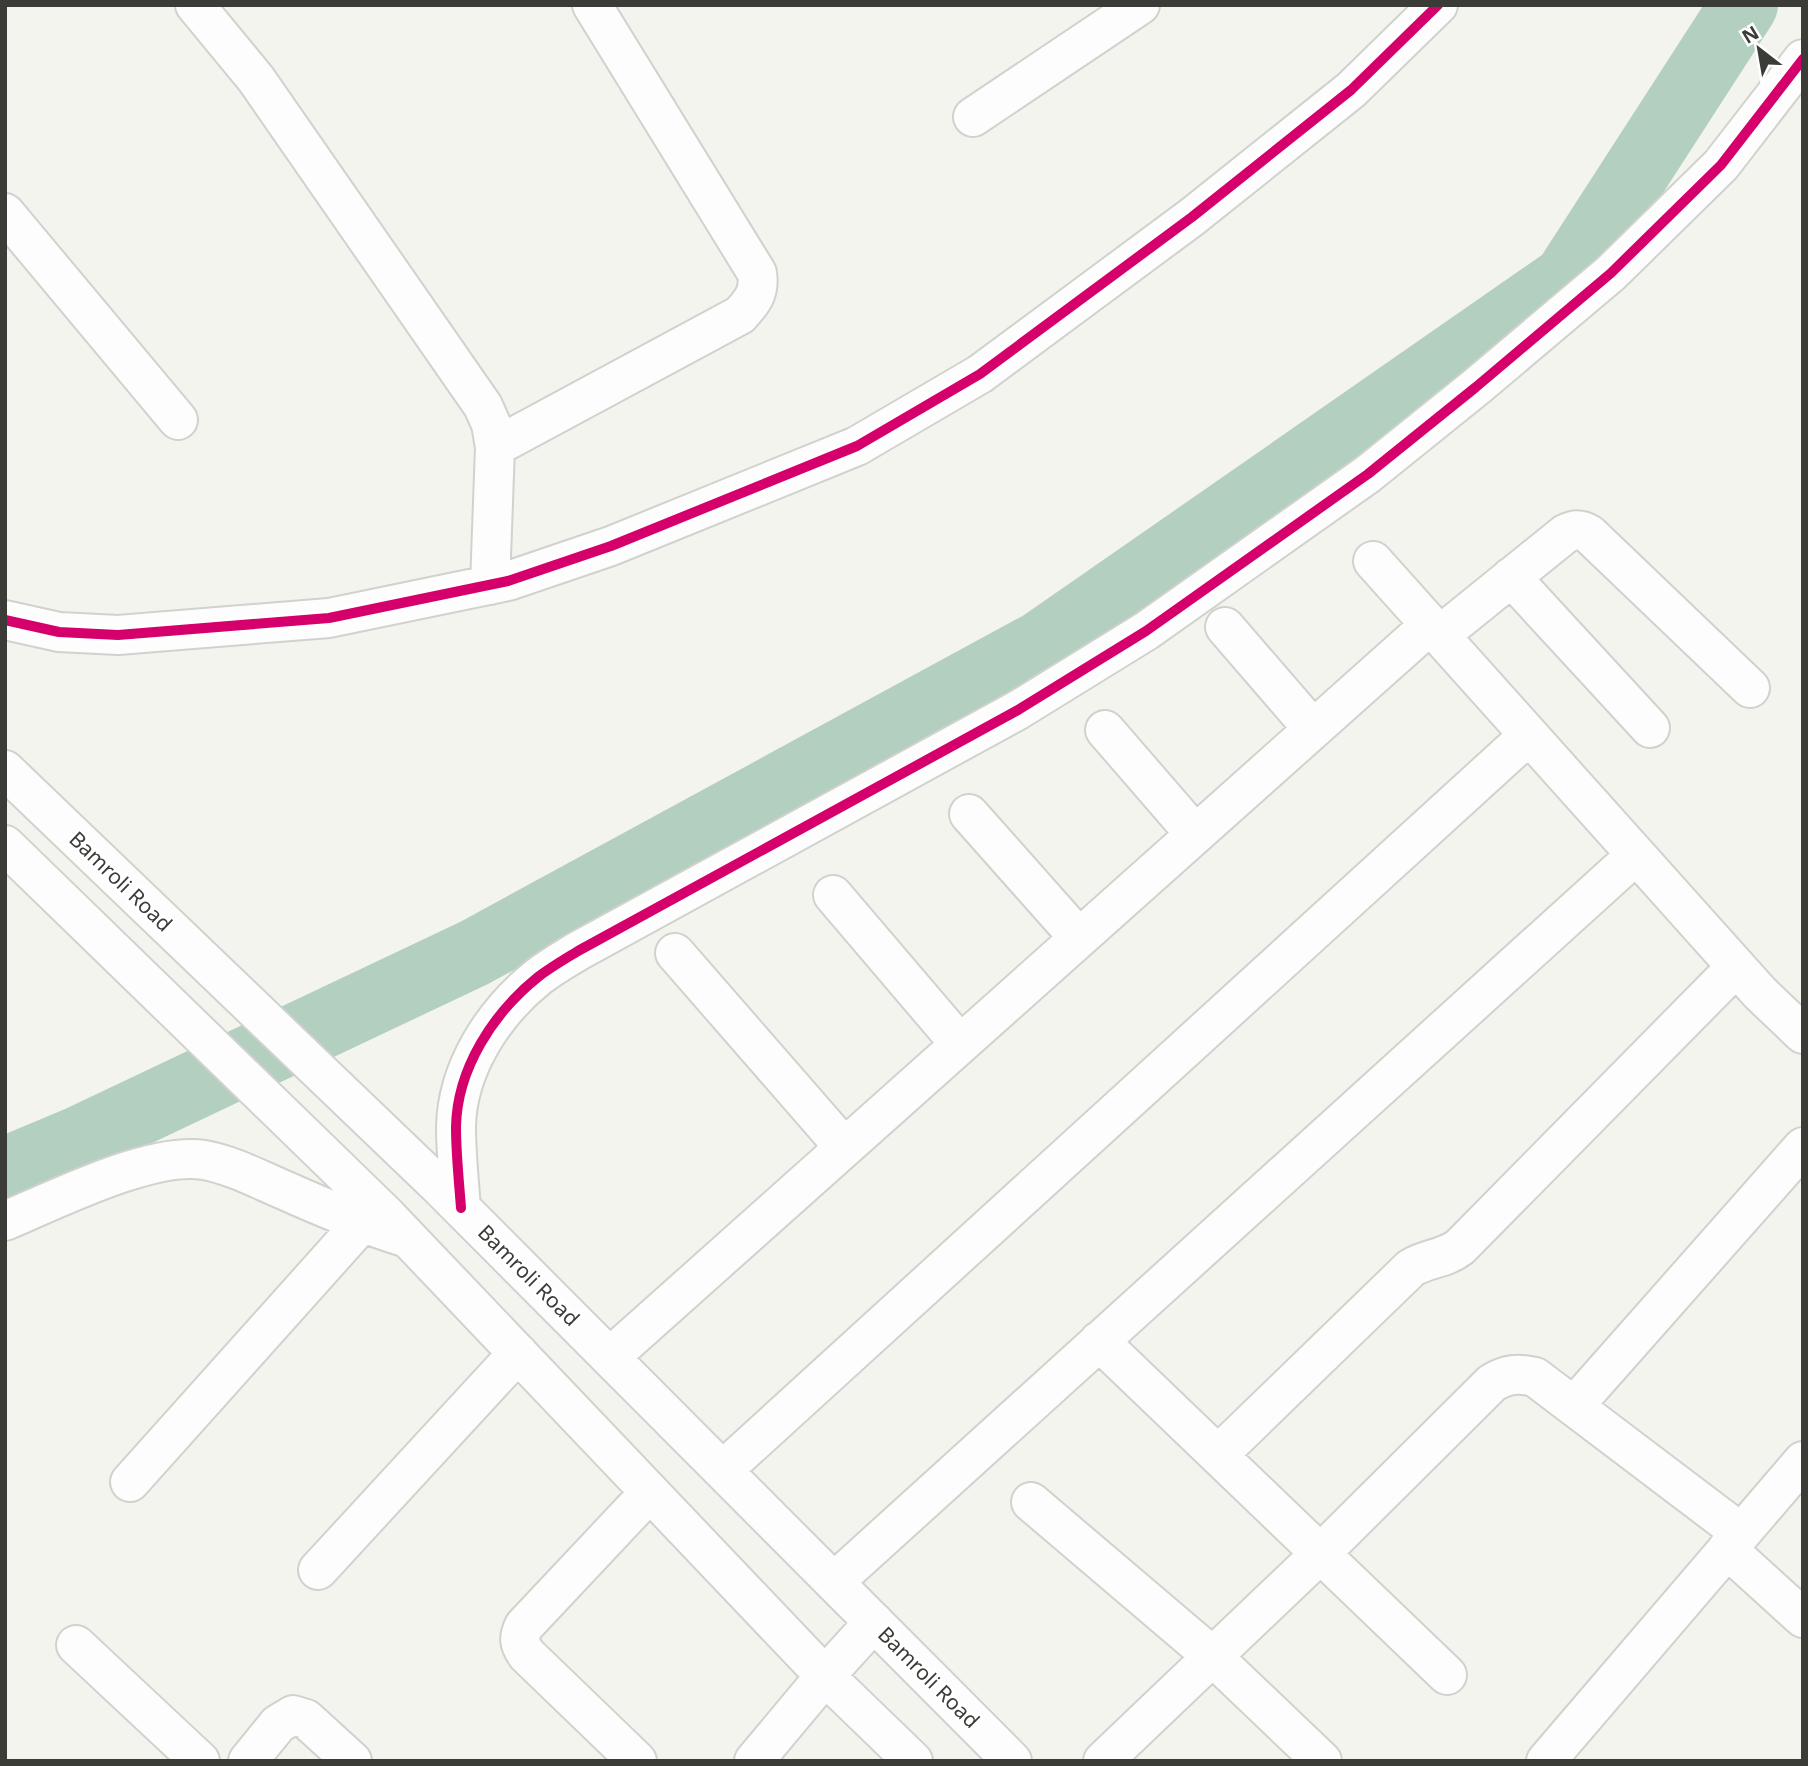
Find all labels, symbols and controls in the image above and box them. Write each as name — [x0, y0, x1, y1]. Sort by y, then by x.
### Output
north arrow — [1724, 14, 1794, 84]
text: N — [1737, 19, 1764, 50]
street label: Bamroli Road — [64, 825, 178, 937]
street label: Bamroli Road — [472, 1218, 586, 1332]
street label: Bamroli Road — [872, 1620, 986, 1734]

